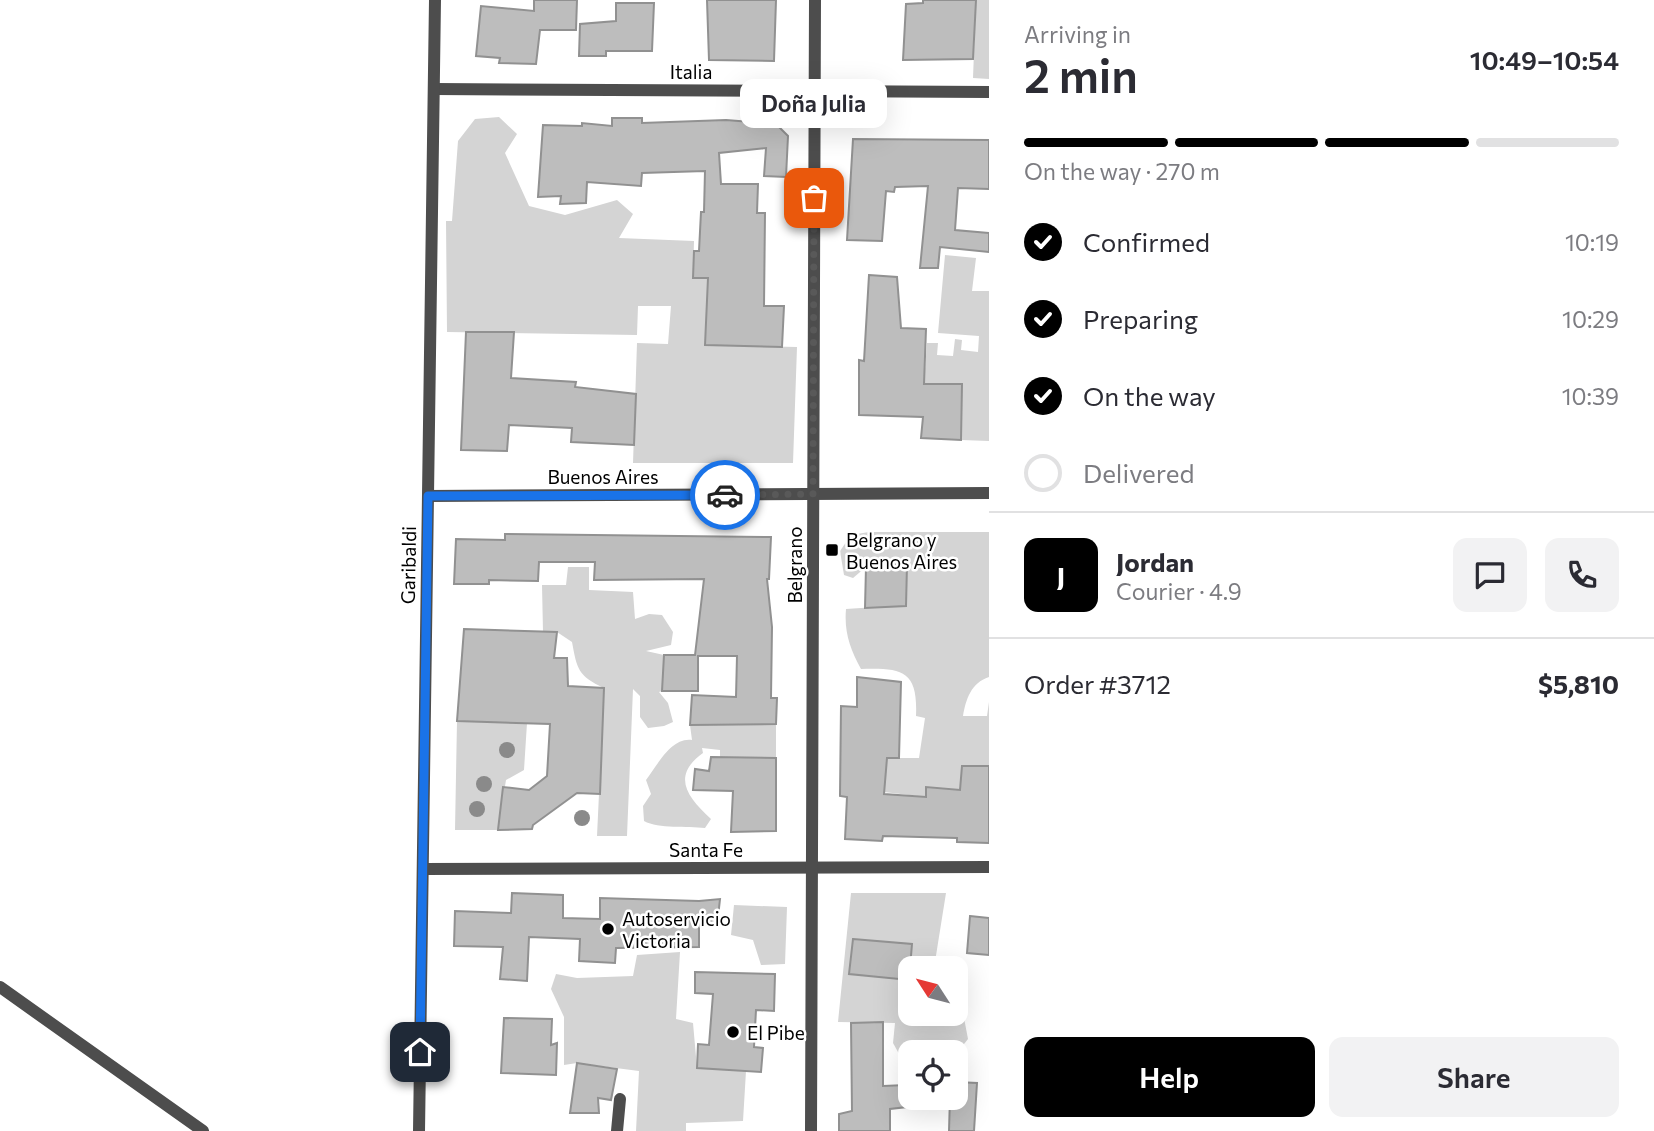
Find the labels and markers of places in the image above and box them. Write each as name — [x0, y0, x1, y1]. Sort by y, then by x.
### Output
callout: Doña Julia — [740, 79, 888, 128]
pin — [784, 168, 844, 228]
place label: Belgrano y Buenos Aires — [846, 528, 957, 573]
marker: Belgrano y Buenos Aires — [824, 542, 840, 558]
place label: Autoservicio Victoria — [622, 907, 731, 952]
marker: Autoservicio Victoria — [600, 921, 616, 937]
place label: El Pibe — [747, 1021, 805, 1044]
pin — [390, 1022, 450, 1082]
marker: El Pibe — [725, 1024, 741, 1040]

